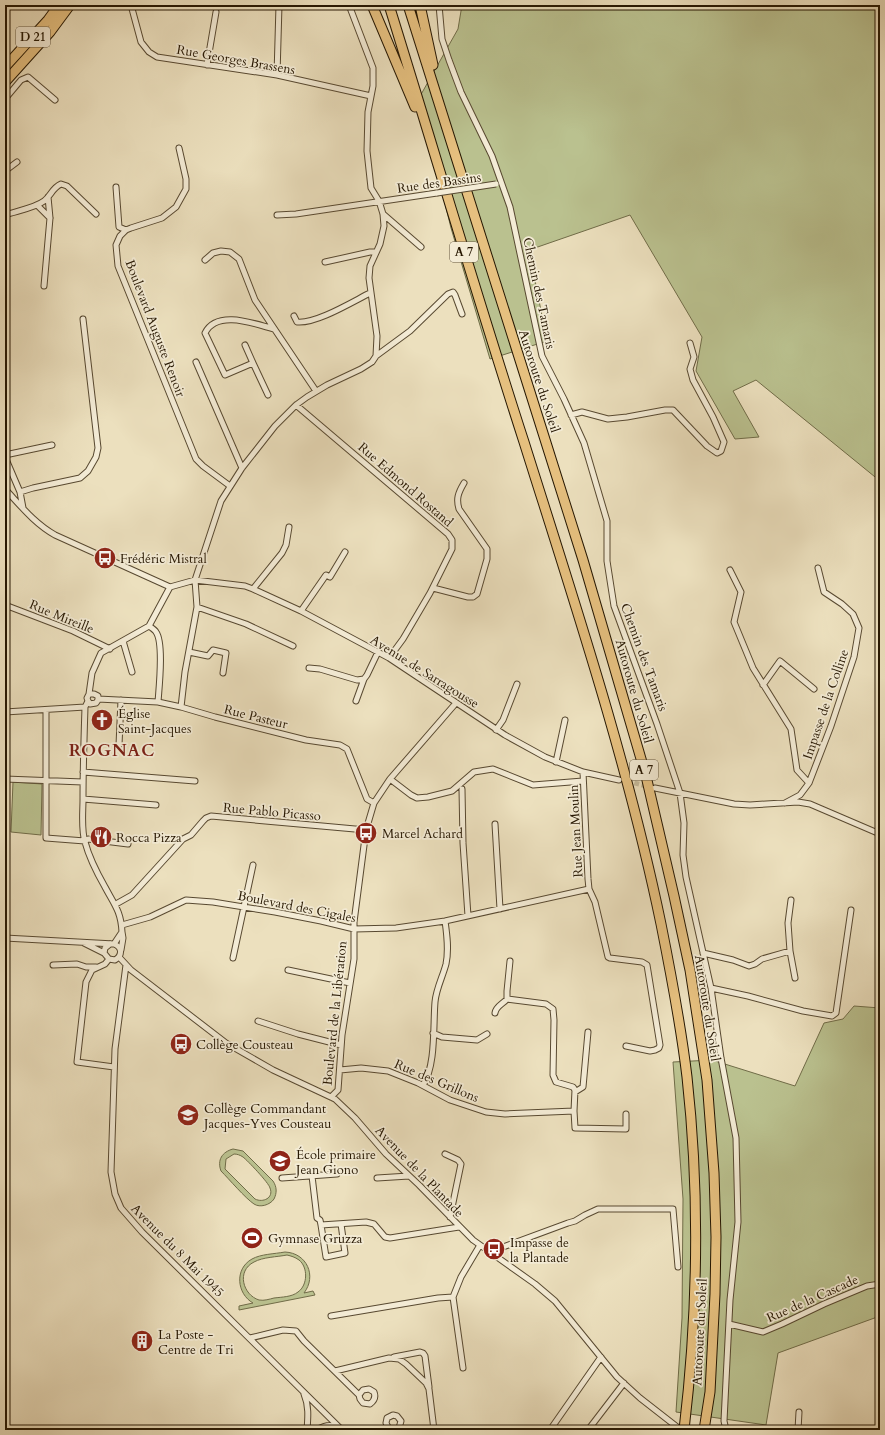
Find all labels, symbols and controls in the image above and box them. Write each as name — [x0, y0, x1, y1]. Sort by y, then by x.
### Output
road number: D 21 — [16, 27, 50, 47]
street label: Rue Georges Brassens — [175, 41, 297, 79]
street label: Rue des Bassins — [396, 168, 482, 198]
street label: Chemin des Tamaris — [518, 236, 560, 351]
road number: A 7 — [450, 242, 478, 262]
street label: Boulevard Auguste Renoir — [121, 257, 190, 400]
street label: Autoroute du Soleil — [514, 328, 564, 436]
street label: Rue Edmond Rostand — [354, 438, 457, 531]
bus stop icon: Frédéric Mistral — [92, 545, 118, 571]
place label: Frédéric Mistral — [120, 550, 207, 568]
street label: Rue Mireille — [27, 596, 97, 638]
street label: Chemin des Tamaris — [616, 601, 672, 714]
street label: Avenue de Sarragousse — [367, 631, 482, 713]
street label: Autoroute du Soleil — [611, 637, 658, 746]
street label: Impasse de la Colline — [799, 647, 853, 762]
street label: Rue Pasteur — [222, 700, 290, 734]
place label: Église Saint-Jacques — [118, 705, 191, 738]
church icon: Église Saint-Jacques — [89, 707, 115, 733]
district label: ROGNAC — [69, 739, 155, 762]
road number: A 7 — [630, 760, 658, 780]
street label: Rue Jean Moulin — [565, 783, 587, 878]
street label: Rue Pablo Picasso — [222, 799, 322, 825]
bus stop icon: Marcel Achard — [353, 820, 379, 846]
restaurant icon: Rocca Pizza — [88, 824, 114, 850]
place label: Marcel Achard — [382, 825, 463, 843]
place label: Rocca Pizza — [116, 829, 182, 847]
street label: Boulevard des Cigales — [236, 887, 358, 927]
street label: Boulevard de la Libération — [318, 939, 352, 1086]
street label: Autoroute du Soleil — [690, 954, 724, 1063]
bus stop icon: Collège Cousteau — [168, 1031, 194, 1057]
place label: Collège Cousteau — [196, 1036, 293, 1054]
street label: Rue des Grillons — [392, 1055, 482, 1107]
place label: Collège Commandant Jacques-Yves Cousteau — [202, 1100, 331, 1133]
school or university icon: Collège Commandant Jacques-Yves Cousteau — [175, 1102, 201, 1128]
street label: Avenue de la Plantade — [371, 1122, 468, 1222]
place label: École primaire Jean Giono — [294, 1146, 376, 1179]
school or university icon: École primaire Jean Giono — [267, 1148, 293, 1174]
street label: Avenue du 8 Mai 1945 — [127, 1200, 228, 1301]
sports icon: Gymnase Gruzza — [239, 1225, 265, 1251]
place label: Gymnase Gruzza — [268, 1230, 363, 1248]
place label: Impasse de la Plantade — [510, 1234, 569, 1267]
bus stop icon: Impasse de la Plantade — [481, 1236, 507, 1262]
street label: Rue de la Cascade — [764, 1271, 861, 1327]
street label: Autoroute du Soleil — [688, 1277, 712, 1386]
place label: La Poste - Centre de Tri — [158, 1326, 234, 1359]
building icon: La Poste - Centre de Tri — [129, 1328, 155, 1354]

